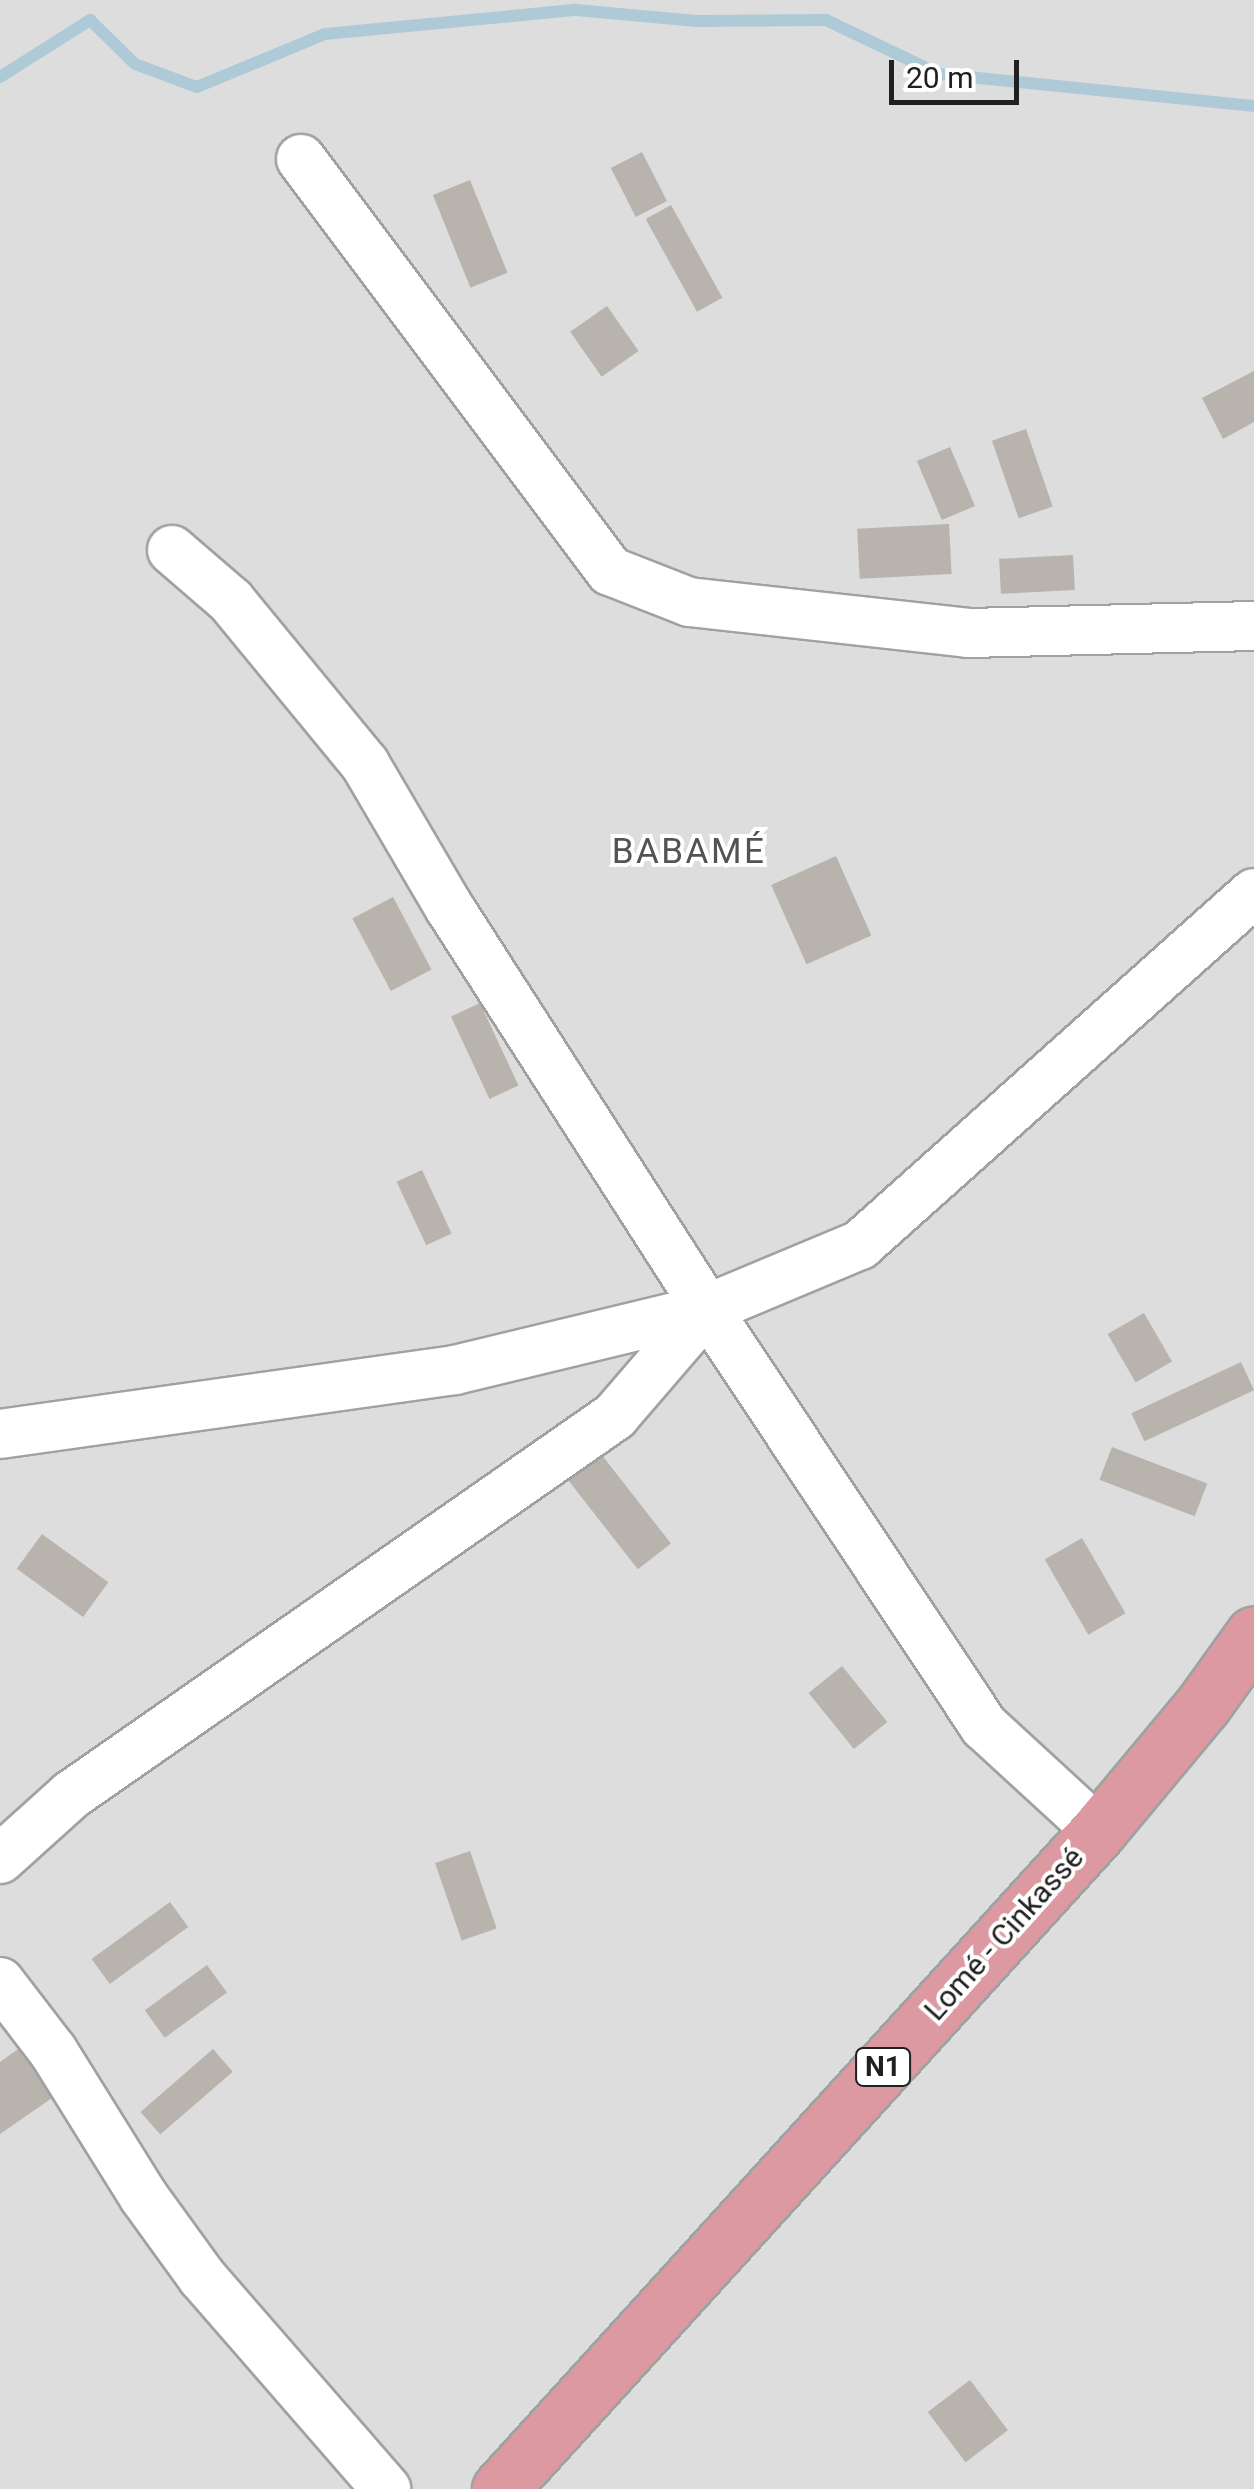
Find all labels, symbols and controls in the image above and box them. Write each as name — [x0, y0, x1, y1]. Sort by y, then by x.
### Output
scale bar — [894, 40, 1024, 102]
text: 20 m — [906, 60, 973, 95]
district label: BABAMÉ — [612, 831, 766, 873]
street label: Lomé - Cinkassé — [917, 1840, 1091, 2028]
road number: N1 — [853, 2044, 913, 2090]

